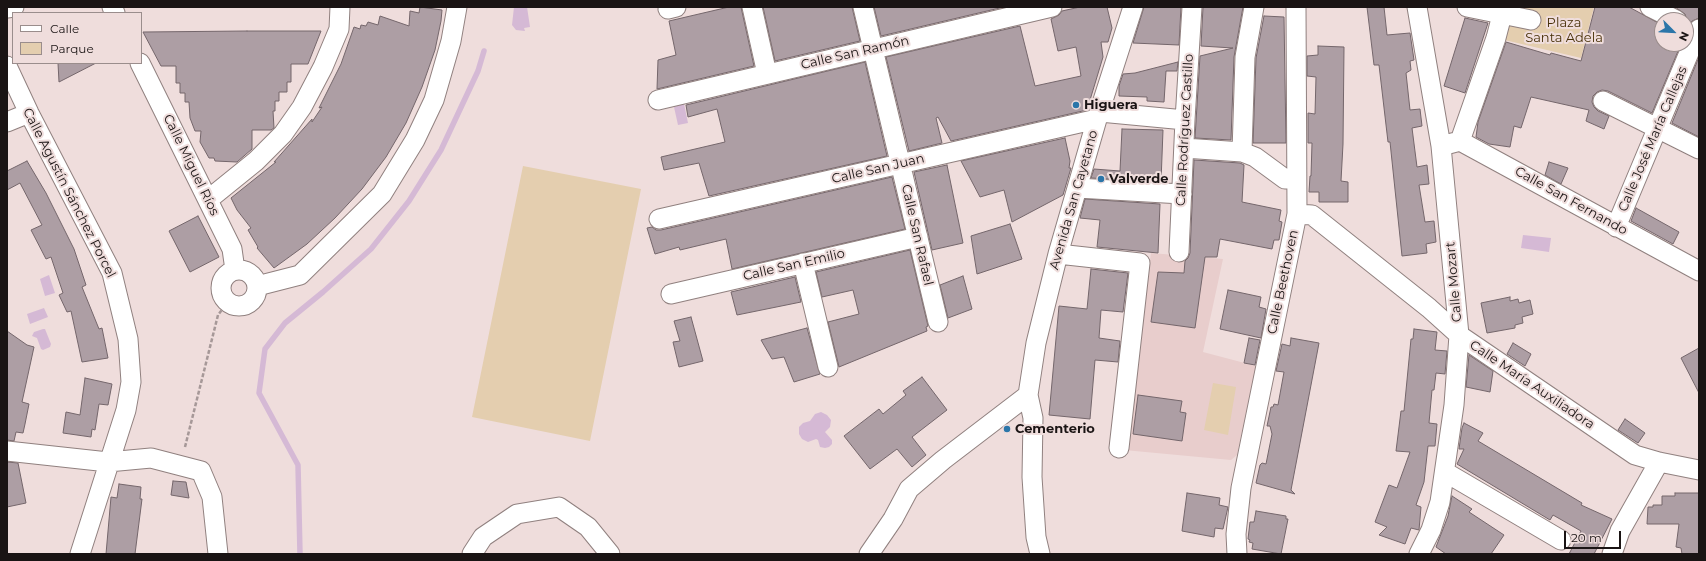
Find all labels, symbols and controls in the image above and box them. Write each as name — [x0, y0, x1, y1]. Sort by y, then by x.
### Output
legend — [12, 12, 142, 64]
north arrow — [1654, 12, 1694, 52]
park label: Plaza Santa Adela — [1525, 15, 1603, 46]
text: Calle — [50, 21, 79, 36]
text: N — [1676, 30, 1692, 43]
street label: Calle San Ramón — [799, 33, 911, 73]
text: Parque — [50, 41, 94, 56]
street label: Calle Rodríguez Castillo — [1173, 53, 1197, 207]
street label: Calle José María Callejas — [1615, 64, 1691, 214]
place label: Higuera — [1084, 97, 1138, 113]
marker: Higuera — [1071, 100, 1081, 110]
street label: Calle Agustín Sánchez Porcel — [19, 105, 119, 281]
street label: Calle Miguel Ríos — [160, 112, 222, 218]
street label: Avenida San Cayetano — [1047, 128, 1101, 272]
street label: Calle San Juan — [830, 151, 926, 187]
street label: Calle San Fernando — [1512, 164, 1630, 238]
place label: Valverde — [1109, 171, 1168, 187]
marker: Valverde — [1096, 174, 1106, 184]
street label: Calle San Rafael — [898, 183, 936, 287]
street label: Calle Beethoven — [1264, 229, 1302, 335]
street label: Calle Mozart — [1443, 241, 1465, 323]
street label: Calle San Emilio — [742, 246, 846, 284]
street label: Calle María Auxiliadora — [1467, 337, 1597, 433]
place label: Cementerio — [1015, 421, 1095, 437]
marker: Cementerio — [1002, 424, 1012, 434]
scale bar — [1566, 523, 1623, 549]
text: 20 m — [1571, 530, 1602, 545]

